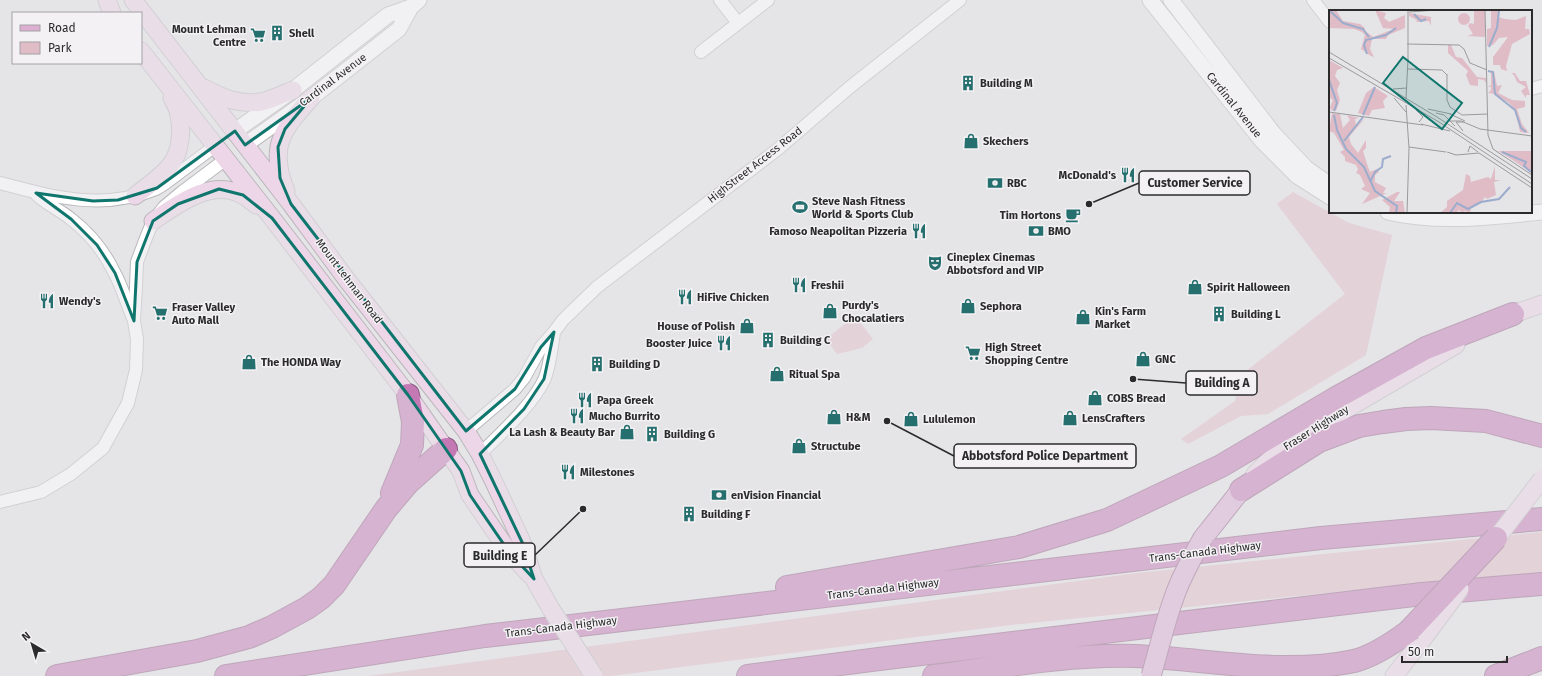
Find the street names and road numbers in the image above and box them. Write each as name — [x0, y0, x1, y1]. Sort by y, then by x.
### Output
street label: Cardinal Avenue — [297, 51, 369, 109]
street label: Cardinal Avenue — [1204, 70, 1264, 140]
street label: HighStreet Access Road — [705, 124, 805, 206]
street label: Mount Lehman Road — [313, 236, 385, 326]
street label: Fraser Highway — [1281, 402, 1352, 453]
street label: Trans-Canada Highway — [1148, 539, 1262, 565]
street label: Trans-Canada Highway — [826, 576, 940, 602]
street label: Trans-Canada Highway — [504, 614, 618, 640]

